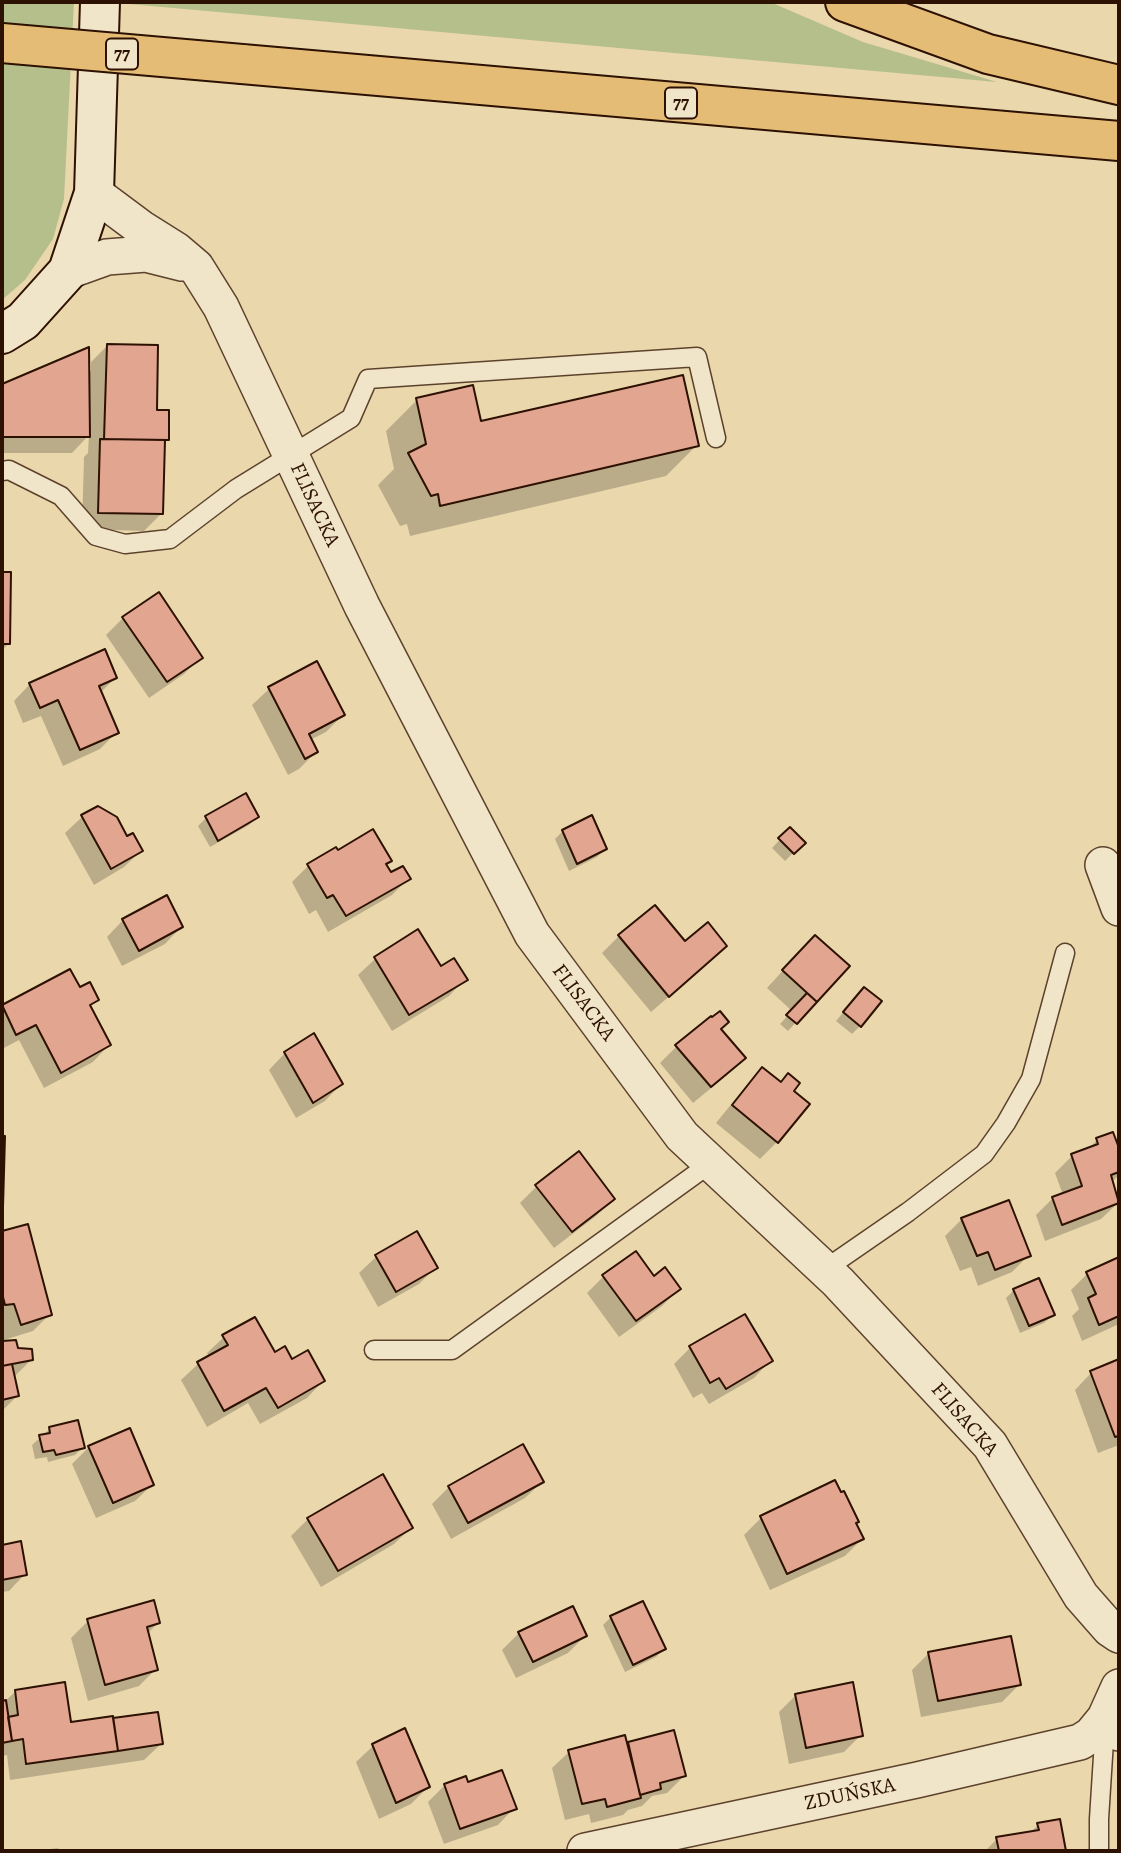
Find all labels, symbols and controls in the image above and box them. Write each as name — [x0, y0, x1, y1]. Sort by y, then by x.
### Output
road number: 77 — [106, 38, 138, 70]
road number: 77 — [665, 88, 697, 118]
street label: FLISACKA — [284, 459, 344, 551]
street label: FLISACKA — [546, 959, 620, 1047]
street label: FLISACKA — [925, 1378, 1003, 1462]
street label: ZDUŃSKA — [802, 1773, 898, 1817]

